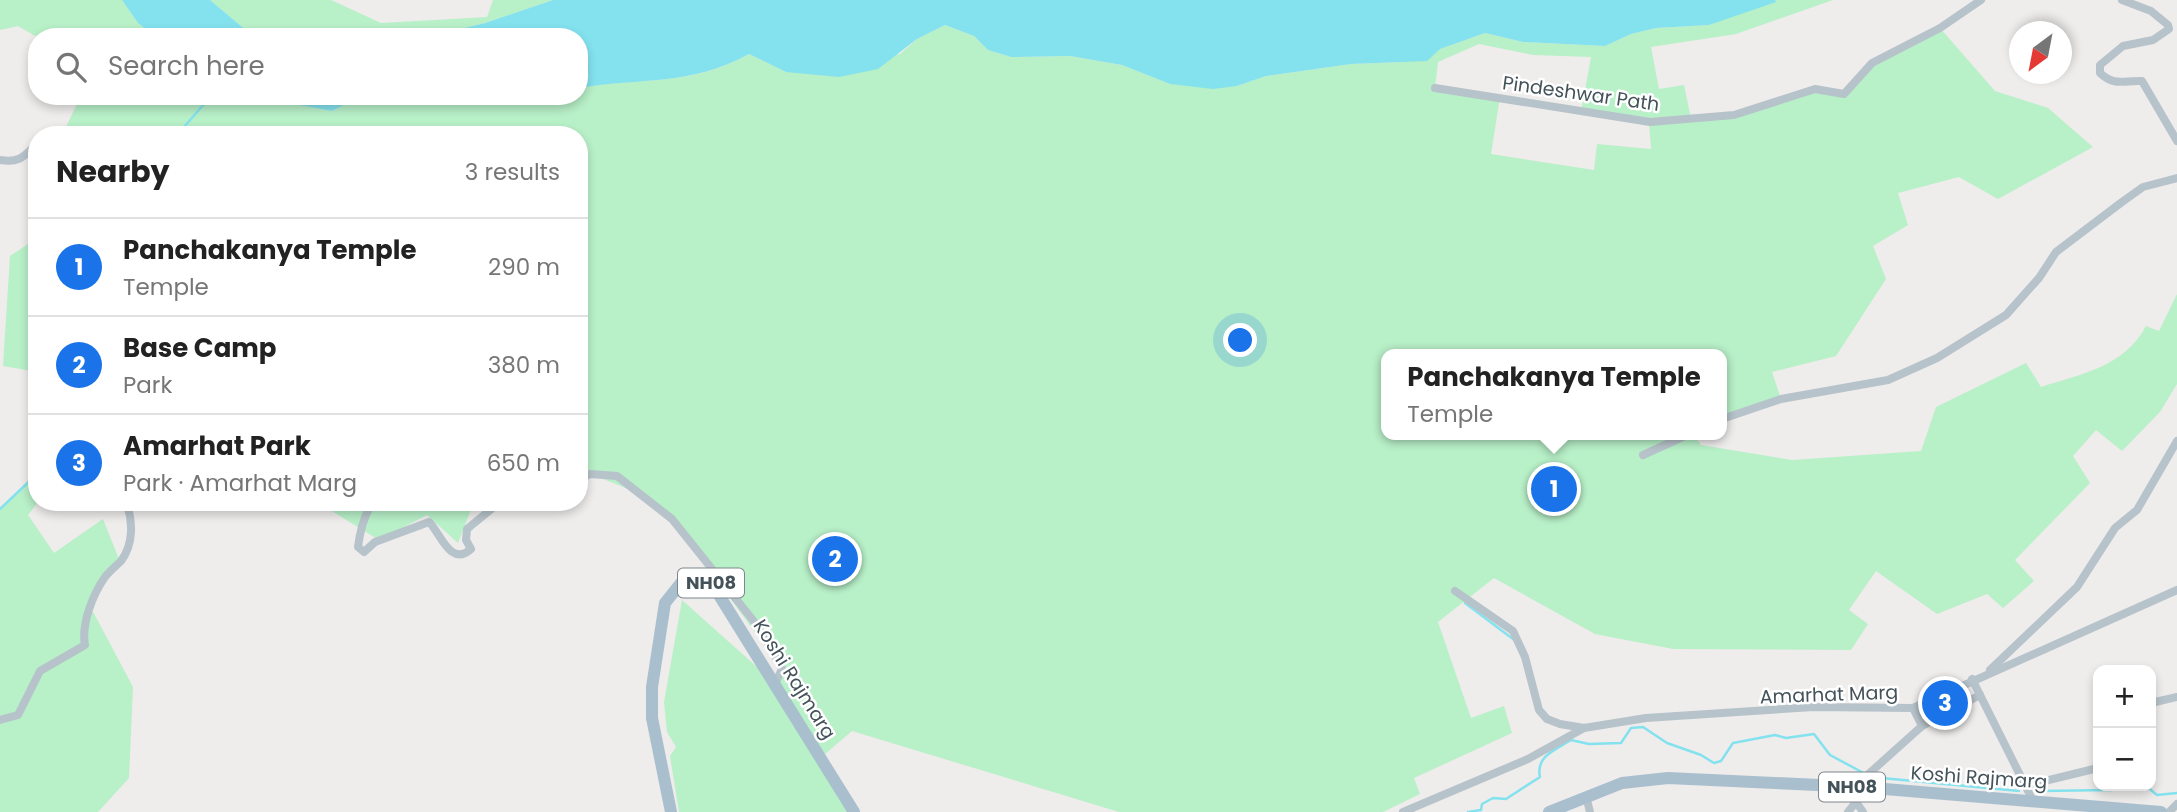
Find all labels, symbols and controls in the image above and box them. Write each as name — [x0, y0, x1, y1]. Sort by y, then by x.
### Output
north arrow — [2009, 21, 2072, 84]
search box — [28, 28, 588, 105]
icon: search — [52, 48, 90, 86]
text: Search here — [108, 48, 265, 84]
street label: Pindeshwar Path — [1501, 69, 1661, 118]
text: Nearby — [56, 150, 170, 193]
text: 3 results — [465, 156, 560, 188]
text: Panchakanya Temple — [123, 232, 416, 268]
text: 1 — [75, 251, 83, 283]
text: 290 m — [488, 251, 560, 283]
text: Temple — [123, 271, 209, 303]
your location — [1223, 323, 1257, 357]
text: Base Camp — [123, 330, 276, 366]
text: 2 — [72, 349, 86, 381]
text: 380 m — [488, 349, 560, 381]
popup — [1381, 349, 1727, 440]
text: Panchakanya Temple — [1407, 359, 1701, 395]
text: Park — [123, 369, 172, 401]
text: Temple — [1407, 398, 1493, 430]
text: Amarhat Park — [123, 428, 311, 464]
text: 3 — [72, 447, 86, 479]
text: 650 m — [487, 447, 560, 479]
pin: 1 — [1531, 463, 1577, 515]
text: Park · Amarhat Marg — [123, 467, 357, 499]
pin: 2 — [812, 533, 858, 585]
road number: NH08 — [678, 568, 744, 598]
street label: Koshi Rajmarg — [747, 614, 842, 744]
map controls — [2093, 665, 2156, 791]
button: + — [2093, 665, 2156, 728]
pin: 3 — [1922, 677, 1968, 729]
street label: Amarhat Marg — [1759, 679, 1899, 710]
button: − — [2093, 728, 2156, 791]
street label: Koshi Rajmarg — [1910, 759, 2048, 796]
road number: NH08 — [1819, 772, 1885, 802]

